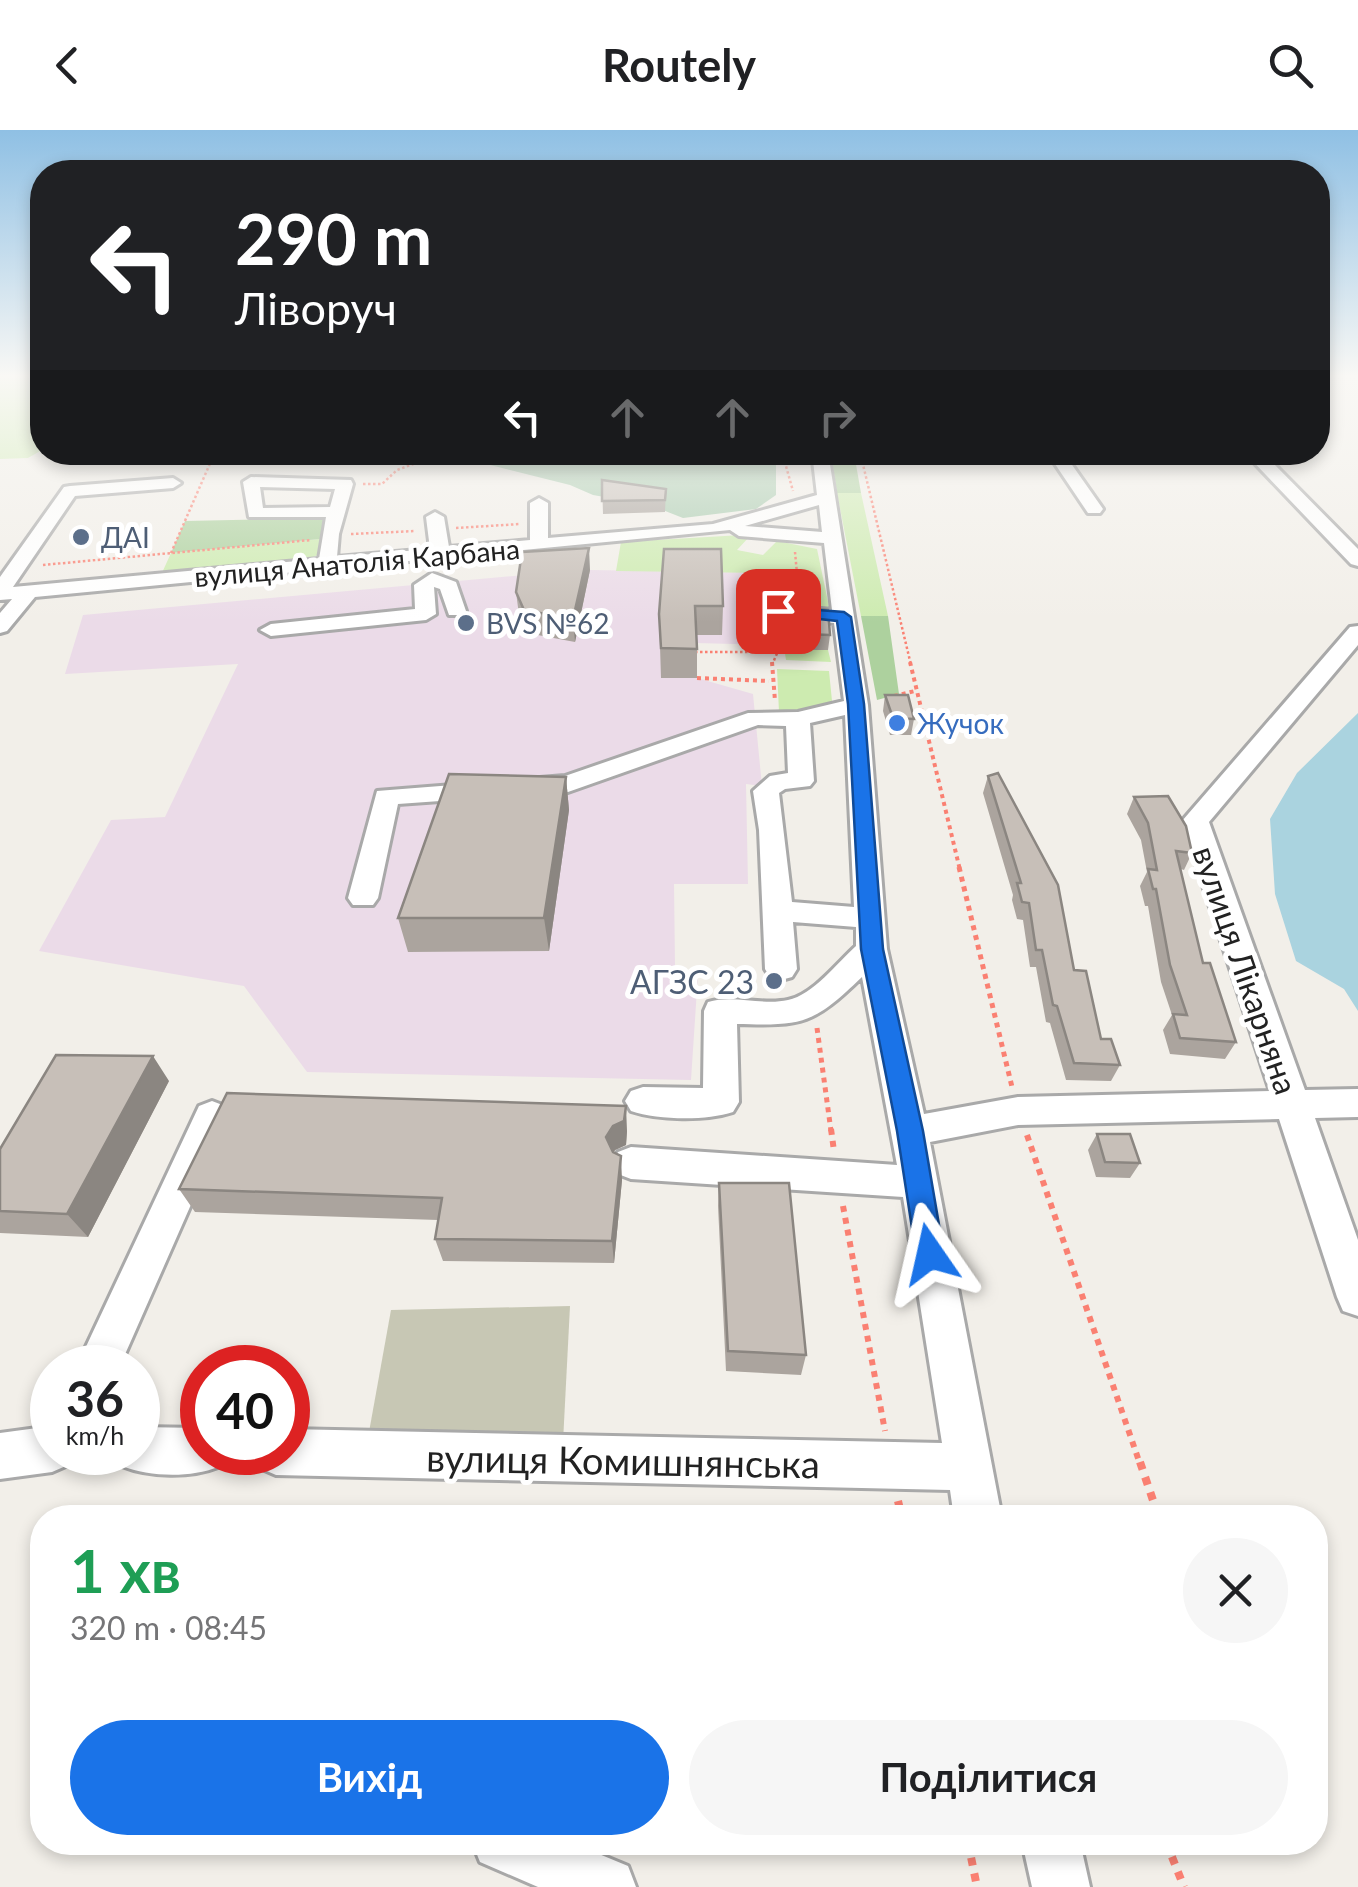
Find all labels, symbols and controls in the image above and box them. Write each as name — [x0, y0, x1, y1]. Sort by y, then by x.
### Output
icon: back — [40, 38, 95, 93]
text: Routely — [602, 38, 756, 92]
icon: search — [1263, 38, 1318, 93]
text: 290 m — [235, 196, 432, 280]
icon: left — [70, 200, 200, 330]
text: Ліворуч — [235, 281, 397, 335]
icon: left — [495, 390, 550, 445]
icon: ahead — [600, 390, 655, 445]
icon: ahead — [705, 390, 760, 445]
icon: right — [810, 390, 865, 445]
place label: ДАІ — [101, 520, 150, 554]
marker: ДАІ — [70, 526, 92, 548]
street label: вулиця Анатолія Карбана — [193, 531, 521, 593]
pin — [736, 569, 821, 654]
icon: arrive — [751, 584, 806, 639]
place label: BVS №62 — [486, 606, 610, 640]
marker: BVS №62 — [455, 612, 477, 634]
place label: Жучок — [917, 706, 1004, 740]
marker: Жучок — [886, 712, 908, 734]
street label: вулиця Лікарняна — [1185, 841, 1307, 1099]
place label: АГЗС 23 — [630, 962, 754, 1001]
marker: АГЗС 23 — [763, 970, 785, 992]
position arrow — [878, 1202, 982, 1306]
speed limit sign: 40 — [180, 1345, 310, 1475]
text: 36 — [66, 1368, 124, 1428]
text: km/h — [66, 1420, 124, 1450]
street label: вулиця Комишнянська — [426, 1434, 820, 1486]
text: 1 хв — [70, 1534, 181, 1606]
button: close — [1183, 1538, 1288, 1643]
text: 320 m · 08:45 — [70, 1608, 267, 1647]
button: Вихід — [70, 1720, 669, 1835]
button: Поділитися — [689, 1720, 1288, 1835]

